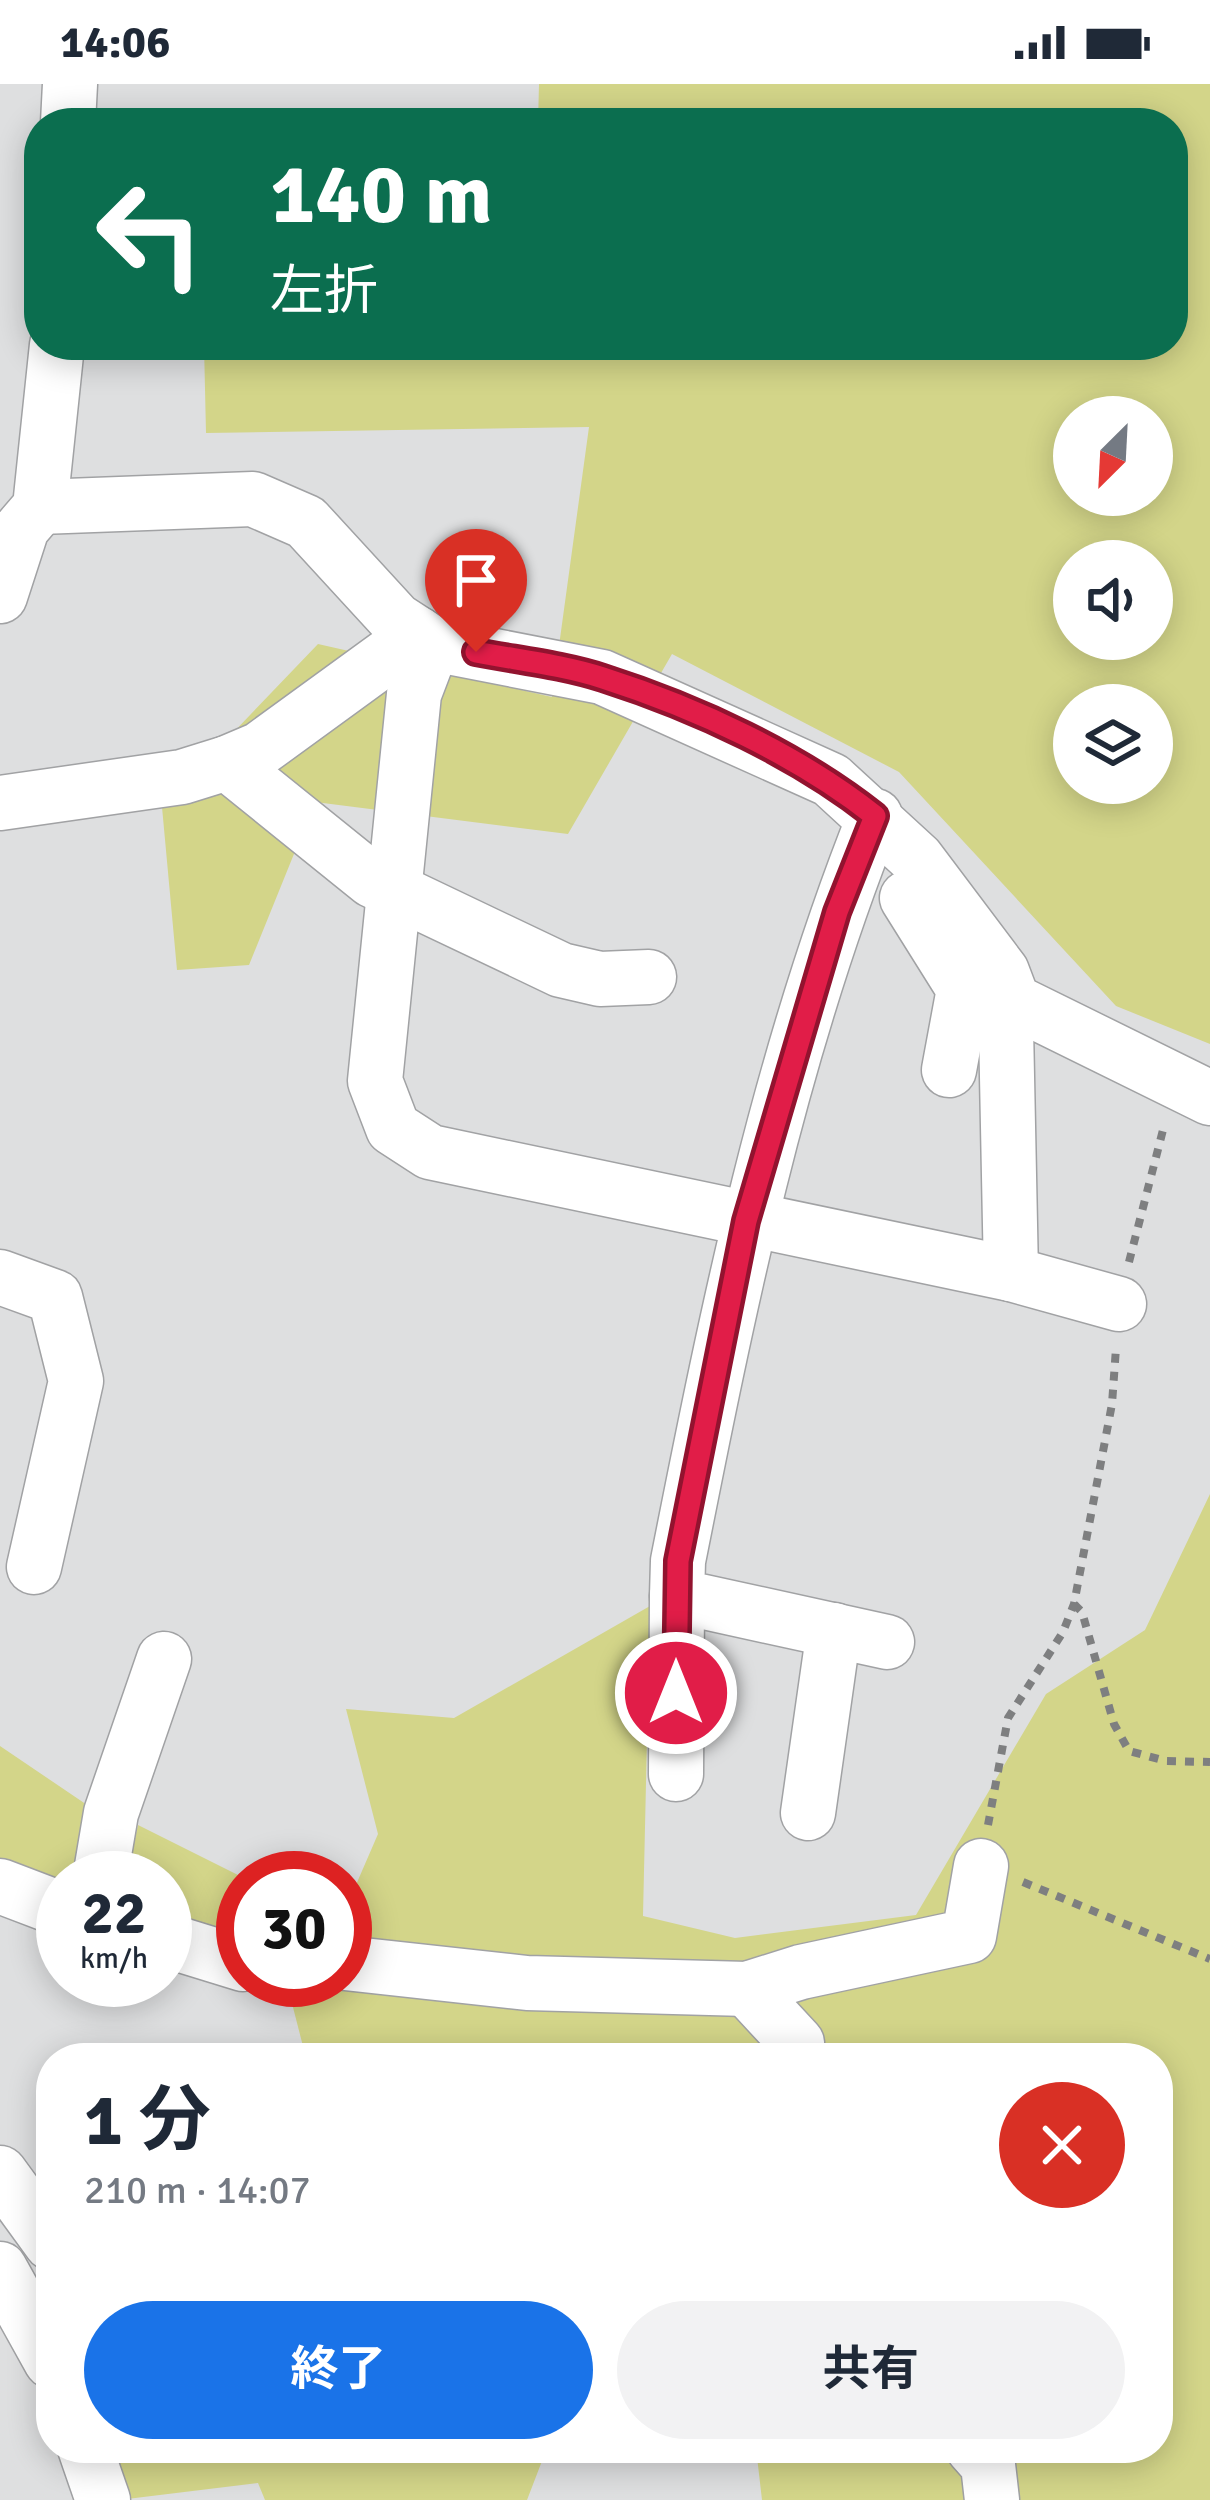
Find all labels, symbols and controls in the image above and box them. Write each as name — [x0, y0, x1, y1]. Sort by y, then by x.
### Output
text: 14:06 — [60, 15, 170, 70]
text: 140 m — [270, 143, 492, 247]
icon: left — [72, 156, 228, 312]
text: 左折 — [270, 258, 378, 325]
north arrow — [1053, 396, 1173, 516]
map controls — [1053, 396, 1173, 804]
pin — [425, 529, 527, 652]
button: sound — [1053, 540, 1173, 660]
icon: arrive — [443, 547, 509, 613]
button: layers — [1053, 684, 1173, 804]
position arrow — [613, 1630, 739, 1756]
speed limit sign: 30 — [216, 1851, 372, 2007]
text: 22 — [82, 1877, 146, 1951]
text: km/h — [80, 1940, 148, 1977]
text: 1 分 — [84, 2076, 211, 2165]
button: close — [999, 2082, 1125, 2208]
text: 210 m · 14:07 — [84, 2166, 311, 2214]
button: 終了 — [84, 2301, 593, 2439]
button: 共有 — [617, 2301, 1125, 2439]

